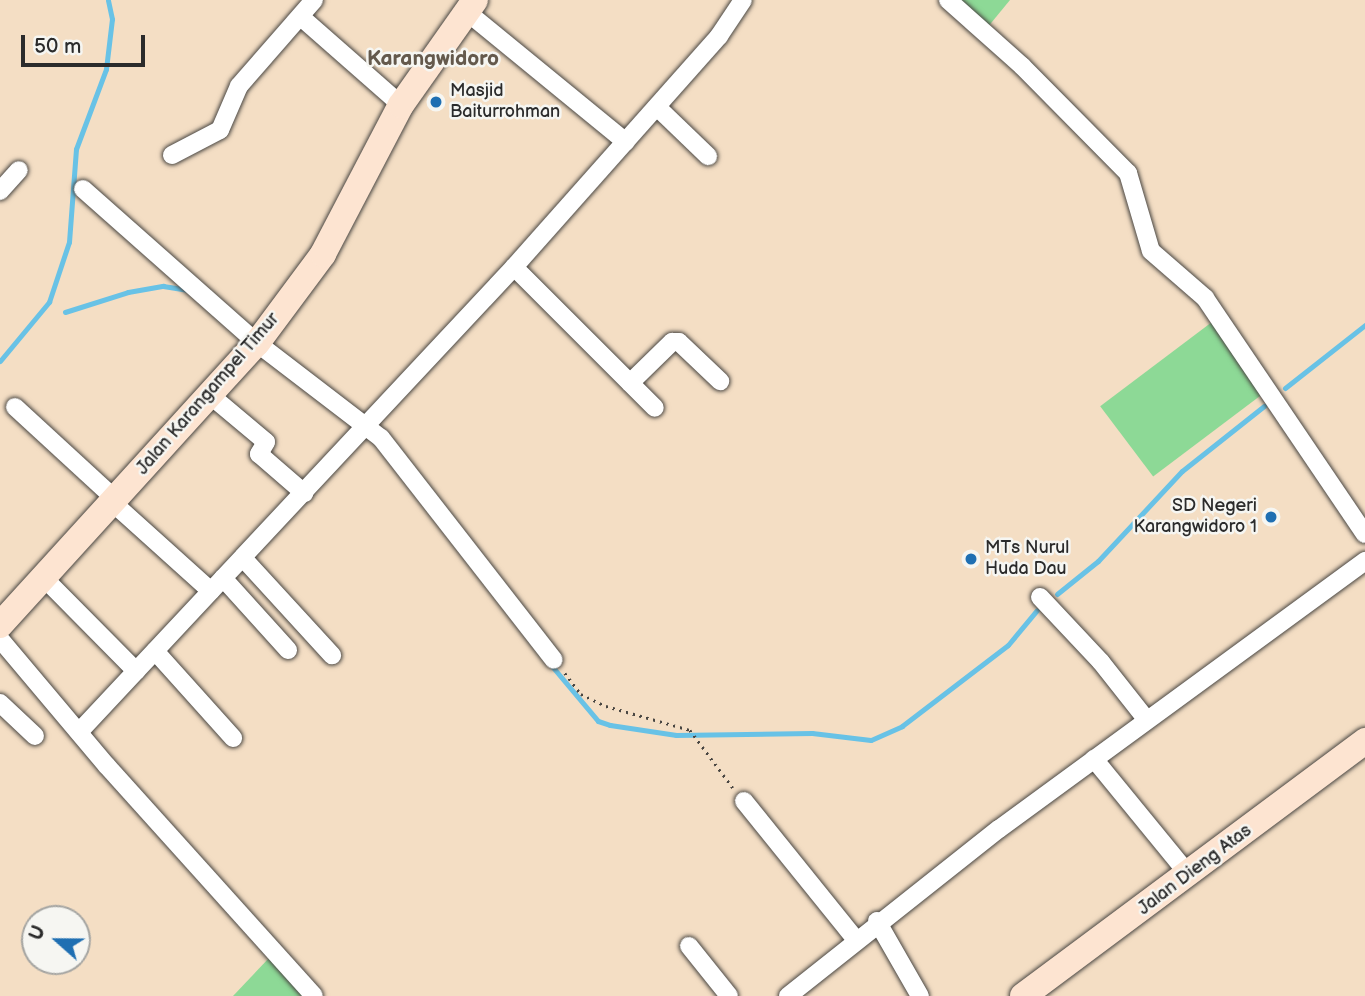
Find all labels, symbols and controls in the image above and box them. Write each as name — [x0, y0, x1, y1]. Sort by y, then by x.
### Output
scale bar — [24, 21, 149, 65]
text: 50 m — [34, 34, 81, 59]
district label: Karangwidoro — [367, 46, 499, 72]
place label: Masjid Baiturrohman — [450, 81, 560, 124]
marker: Masjid Baiturrohman — [428, 94, 444, 110]
street label: Jalan Karangampel Timur — [132, 309, 284, 479]
place label: SD Negeri Karangwidoro 1 — [1134, 496, 1257, 538]
marker: SD Negeri Karangwidoro 1 — [1263, 509, 1279, 525]
place label: MTs Nurul Huda Dau — [985, 538, 1069, 580]
marker: MTs Nurul Huda Dau — [963, 551, 979, 567]
street label: Jalan Dieng Atas — [1134, 820, 1256, 920]
north arrow — [21, 905, 91, 975]
text: U — [25, 923, 51, 943]

